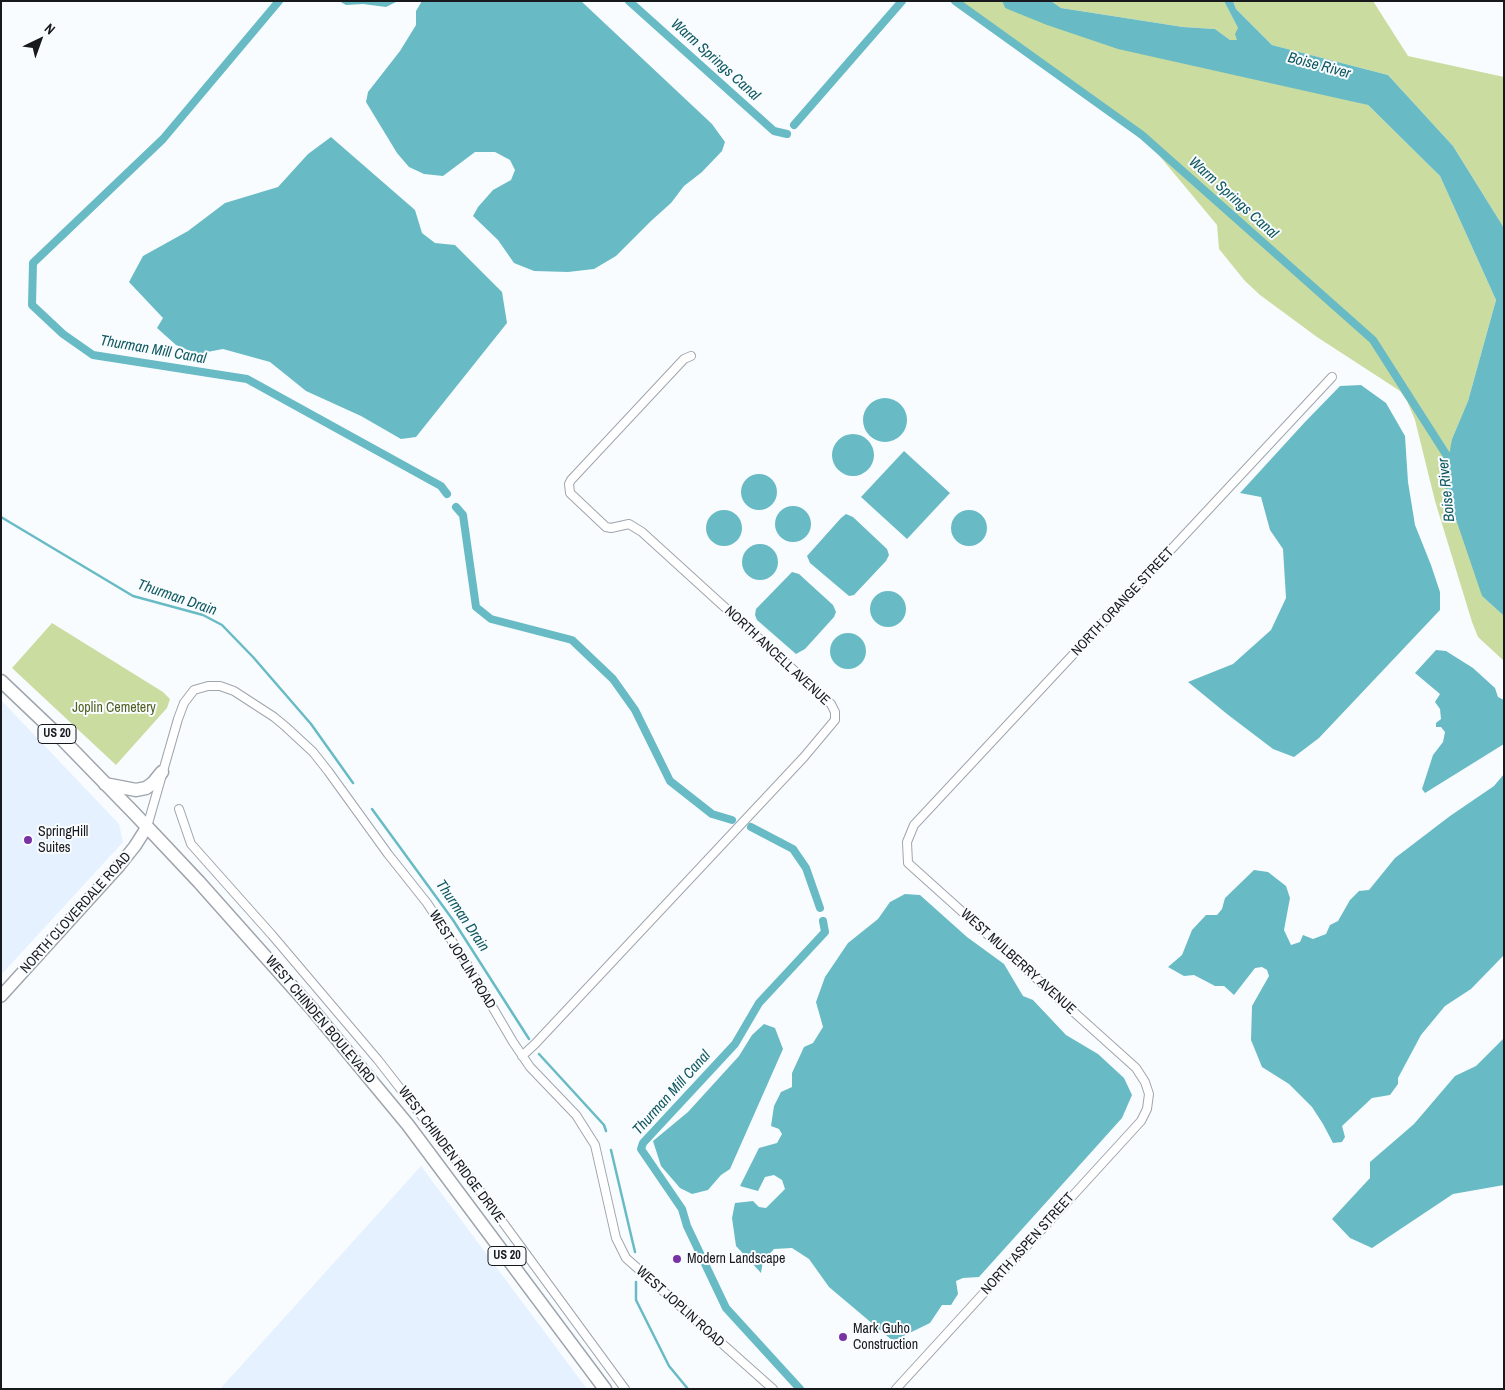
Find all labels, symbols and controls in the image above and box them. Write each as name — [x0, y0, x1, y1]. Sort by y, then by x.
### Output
north arrow — [15, 15, 65, 65]
water label: Warm Springs Canal — [667, 15, 763, 105]
text: N — [41, 19, 59, 38]
water label: Boise River — [1286, 49, 1352, 83]
water label: Warm Springs Canal — [1185, 153, 1281, 243]
water label: Thurman Mill Canal — [99, 332, 207, 368]
water label: Boise River — [1435, 457, 1459, 523]
street label: NORTH ORANGE STREET — [1068, 544, 1178, 660]
water label: Thurman Drain — [135, 576, 219, 620]
street label: NORTH ANCELL AVENUE — [721, 603, 833, 709]
park label: Joplin Cemetery — [72, 700, 156, 716]
road number: US 20 — [38, 724, 76, 744]
place label: SpringHill Suites — [38, 824, 88, 856]
marker: SpringHill Suites — [22, 834, 34, 846]
street label: NORTH CLOVERDALE ROAD — [17, 849, 135, 977]
water label: Thurman Drain — [431, 877, 493, 955]
street label: WEST MULBERRY AVENUE — [957, 906, 1079, 1018]
street label: WEST JOPLIN ROAD — [425, 908, 499, 1012]
street label: WEST CHINDEN BOULEVARD — [262, 953, 378, 1087]
water label: Thurman Mill Canal — [629, 1047, 715, 1139]
street label: WEST CHINDEN RIDGE DRIVE — [394, 1083, 508, 1227]
street label: NORTH ASPEN STREET — [978, 1190, 1078, 1298]
road number: US 20 — [488, 1246, 526, 1266]
place label: Modern Landscape — [687, 1251, 785, 1267]
marker: Modern Landscape — [671, 1253, 683, 1265]
street label: WEST JOPLIN ROAD — [632, 1263, 728, 1351]
place label: Mark Guho Construction — [853, 1321, 918, 1354]
marker: Mark Guho Construction — [837, 1331, 849, 1343]

